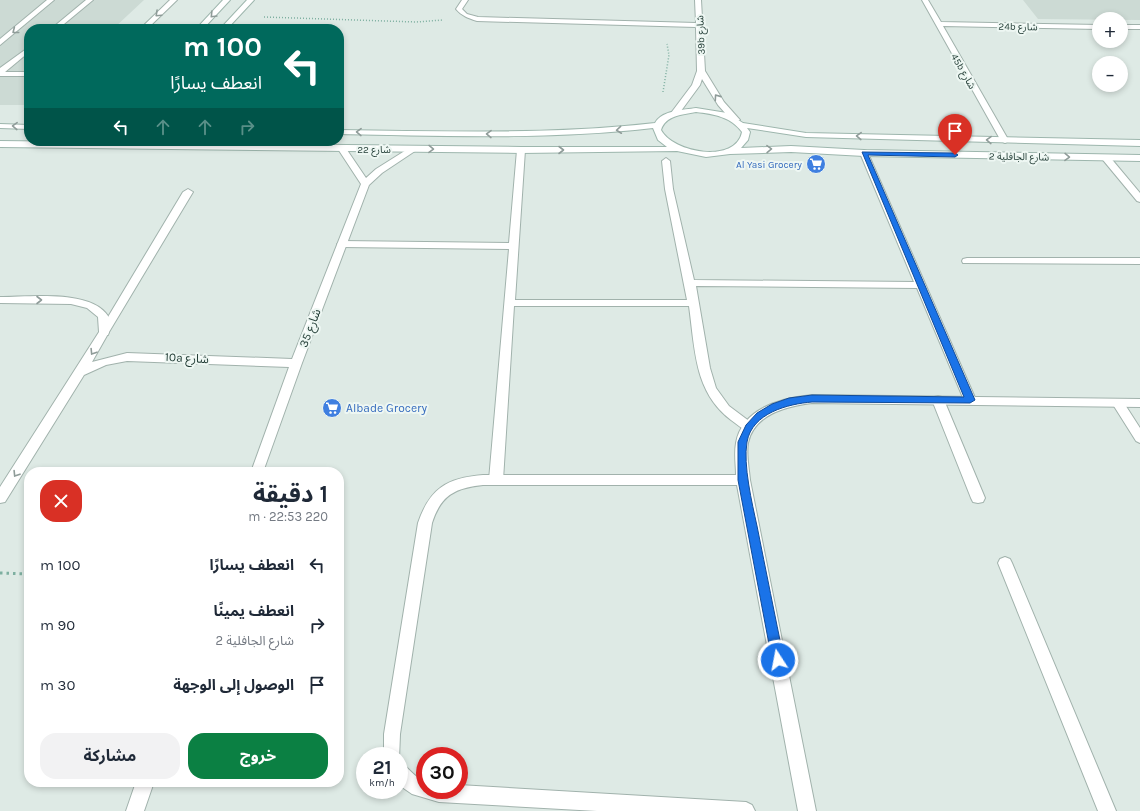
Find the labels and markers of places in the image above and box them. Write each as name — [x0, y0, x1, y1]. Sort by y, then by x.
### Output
pin — [938, 114, 972, 155]
supermarket icon: Al Yasi Grocery — [805, 153, 827, 175]
place label: Al Yasi Grocery — [736, 159, 802, 171]
supermarket icon: Albade Grocery — [321, 397, 343, 419]
place label: Albade Grocery — [346, 401, 427, 415]

